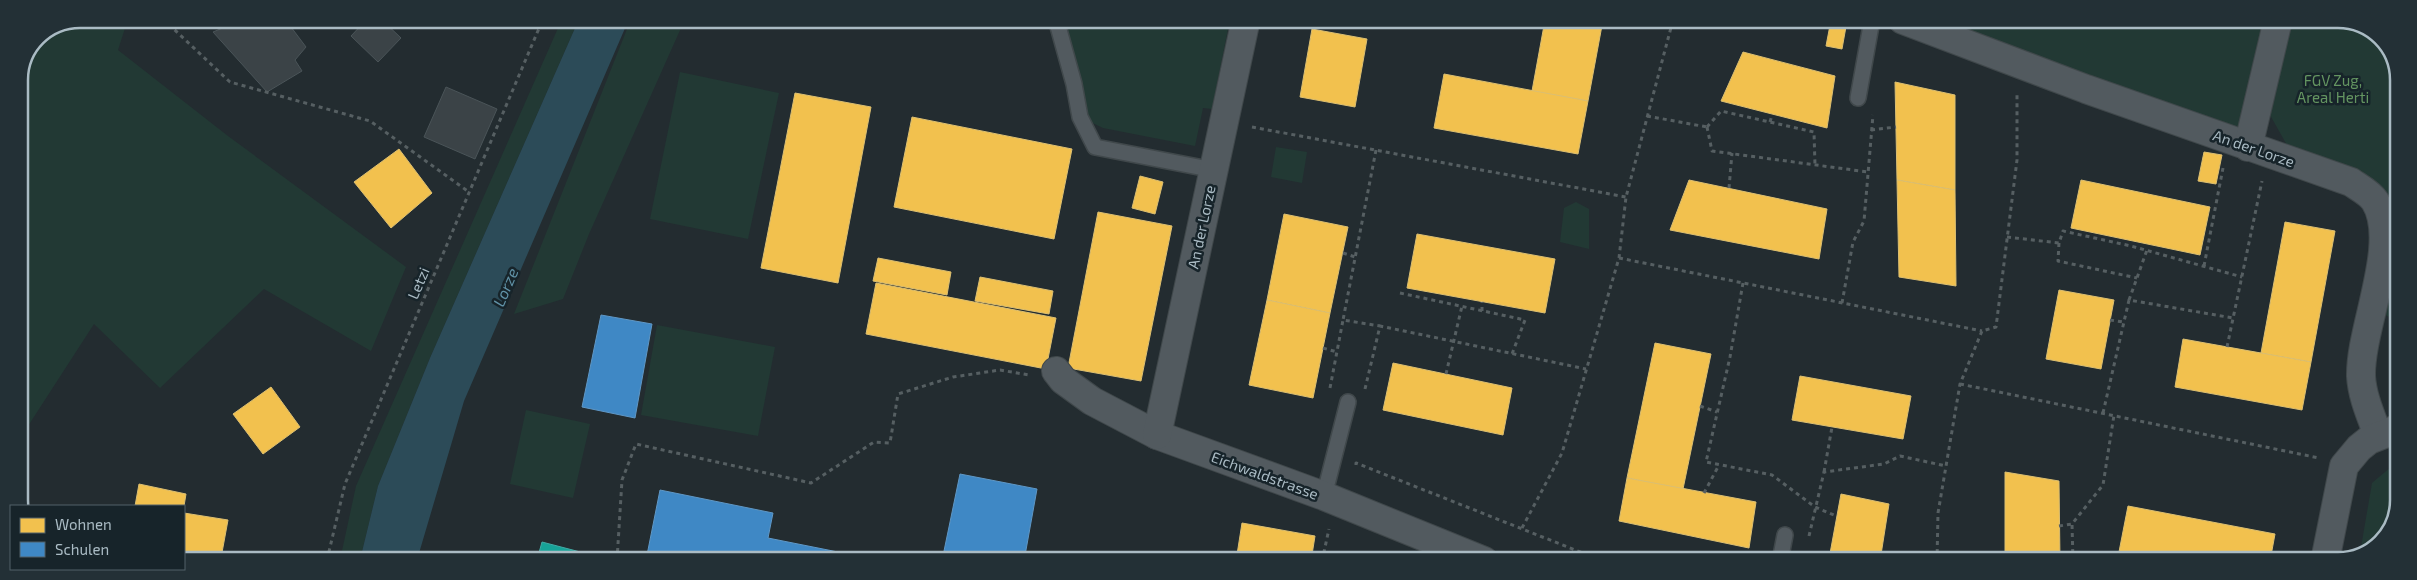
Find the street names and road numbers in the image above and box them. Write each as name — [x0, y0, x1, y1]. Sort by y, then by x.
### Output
street label: An der Lorze — [2211, 126, 2297, 170]
street label: An der Lorze — [1183, 184, 1219, 270]
street label: Letzi — [403, 264, 433, 302]
street label: Eichwaldstrasse — [1209, 447, 1321, 503]

